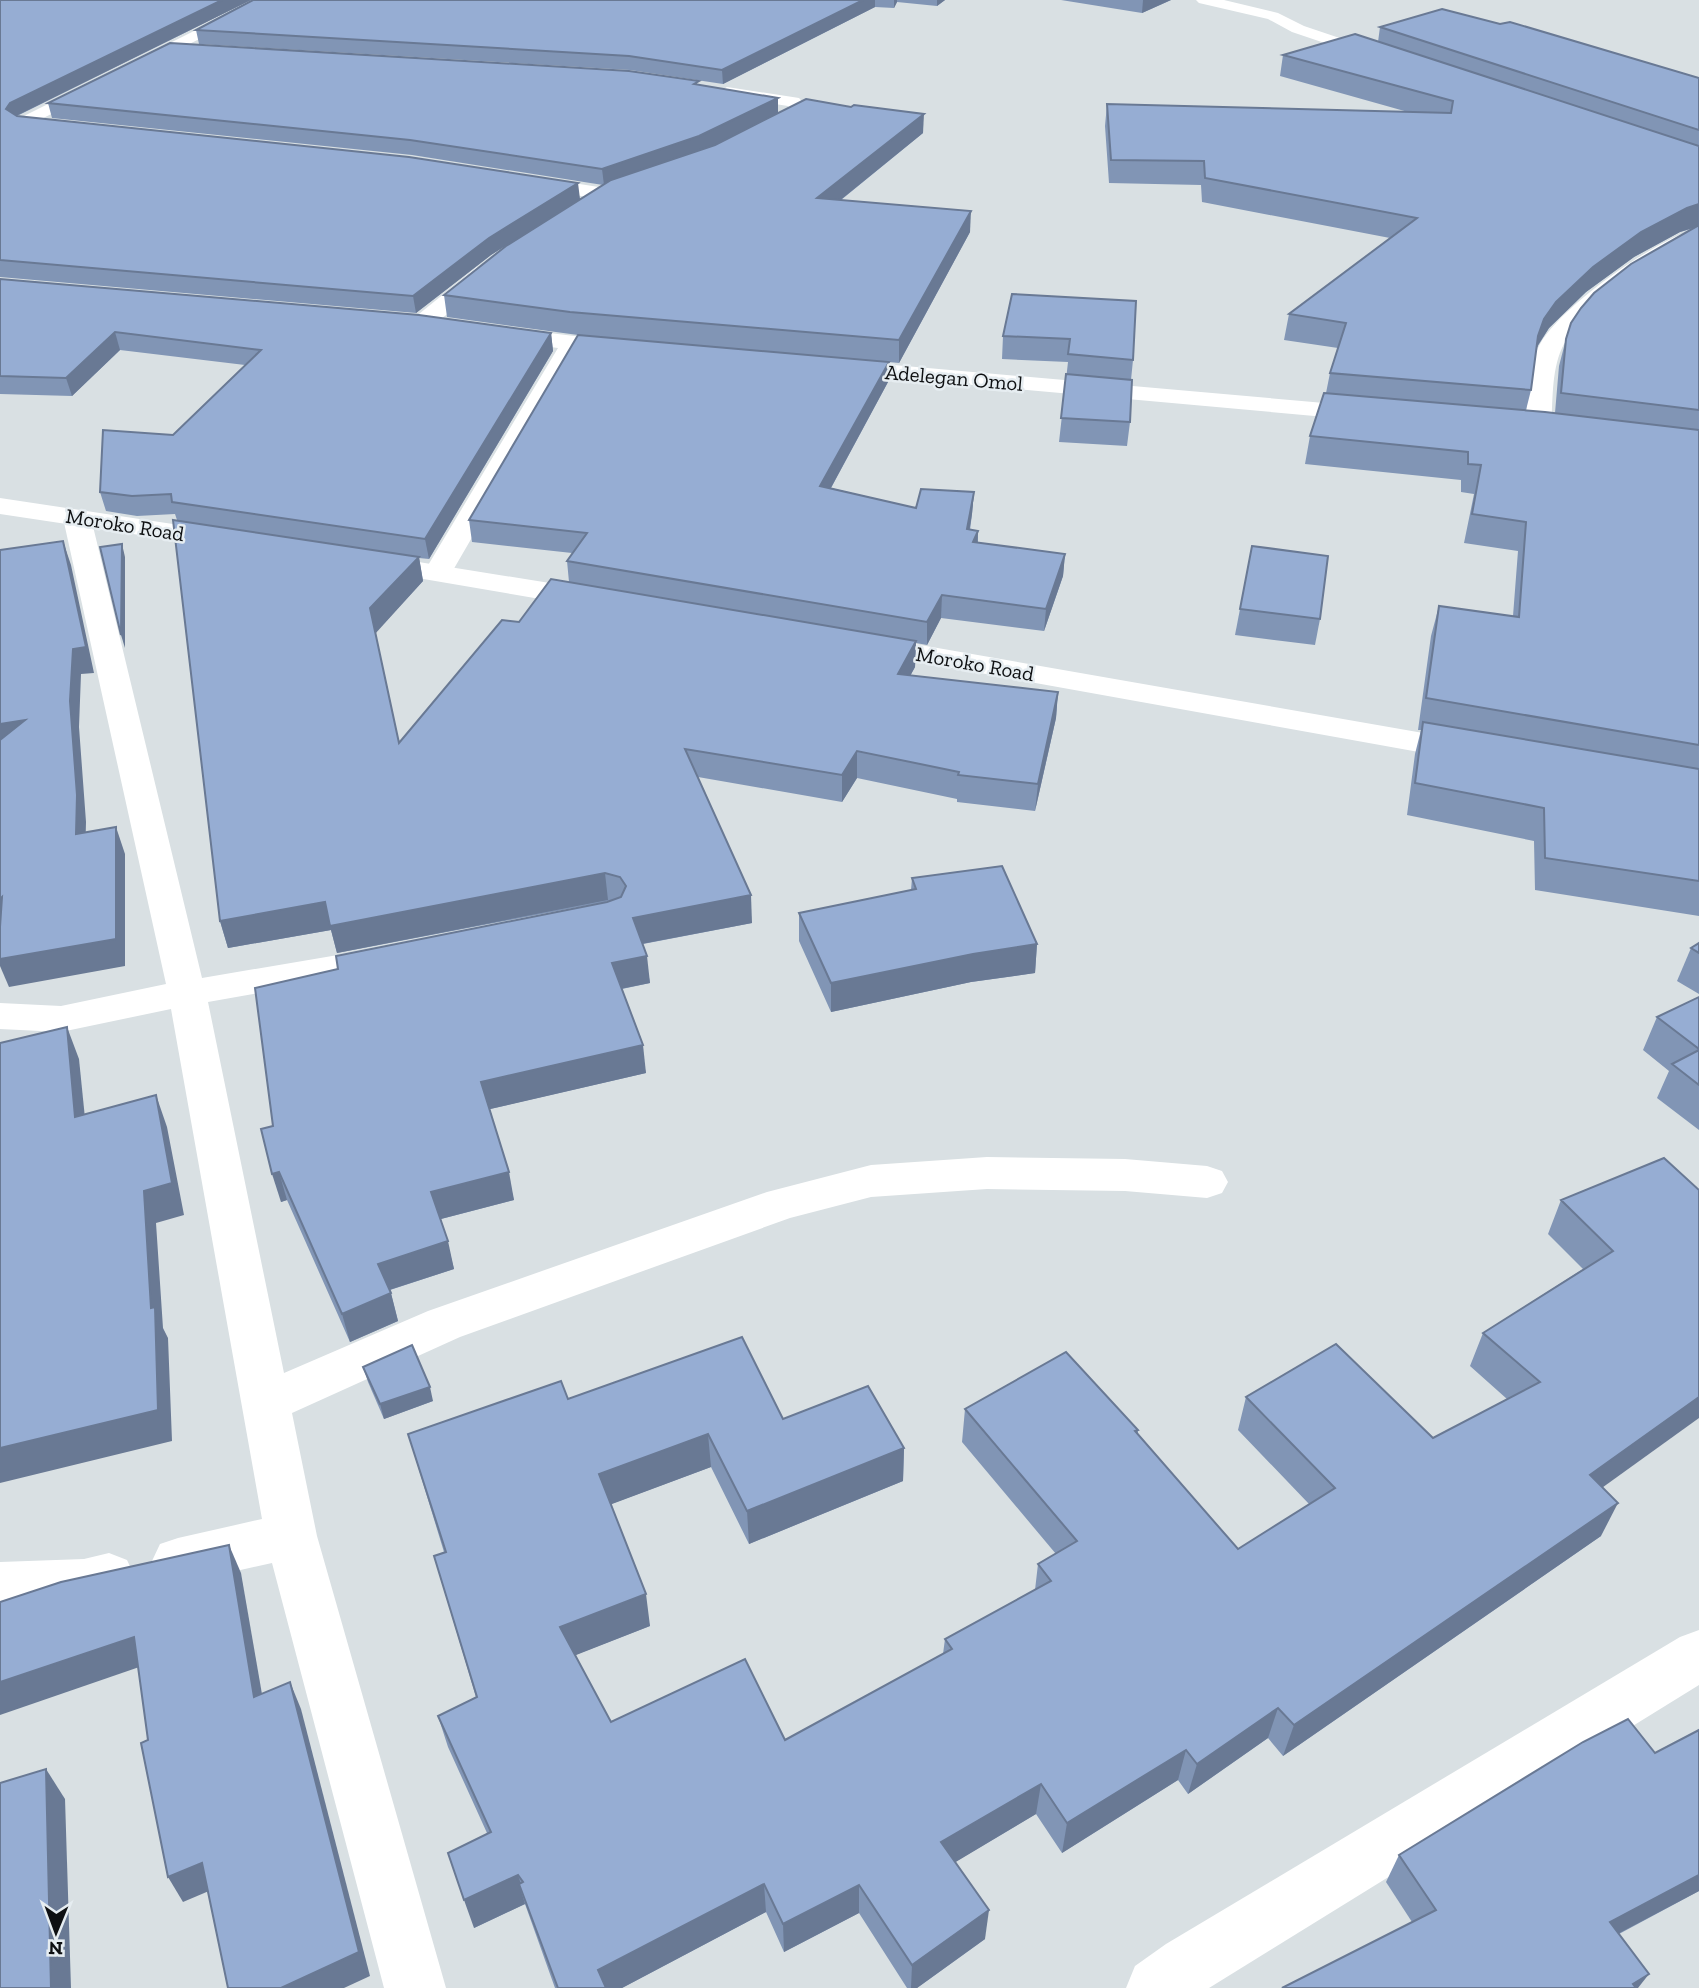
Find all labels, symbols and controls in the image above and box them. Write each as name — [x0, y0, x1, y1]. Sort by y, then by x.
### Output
street label: Adelegan Omol — [884, 359, 1025, 396]
street label: Moroko Road — [64, 503, 187, 546]
street label: Moroko Road — [914, 641, 1037, 686]
north arrow — [21, 1897, 91, 1967]
text: N — [48, 1937, 63, 1960]

